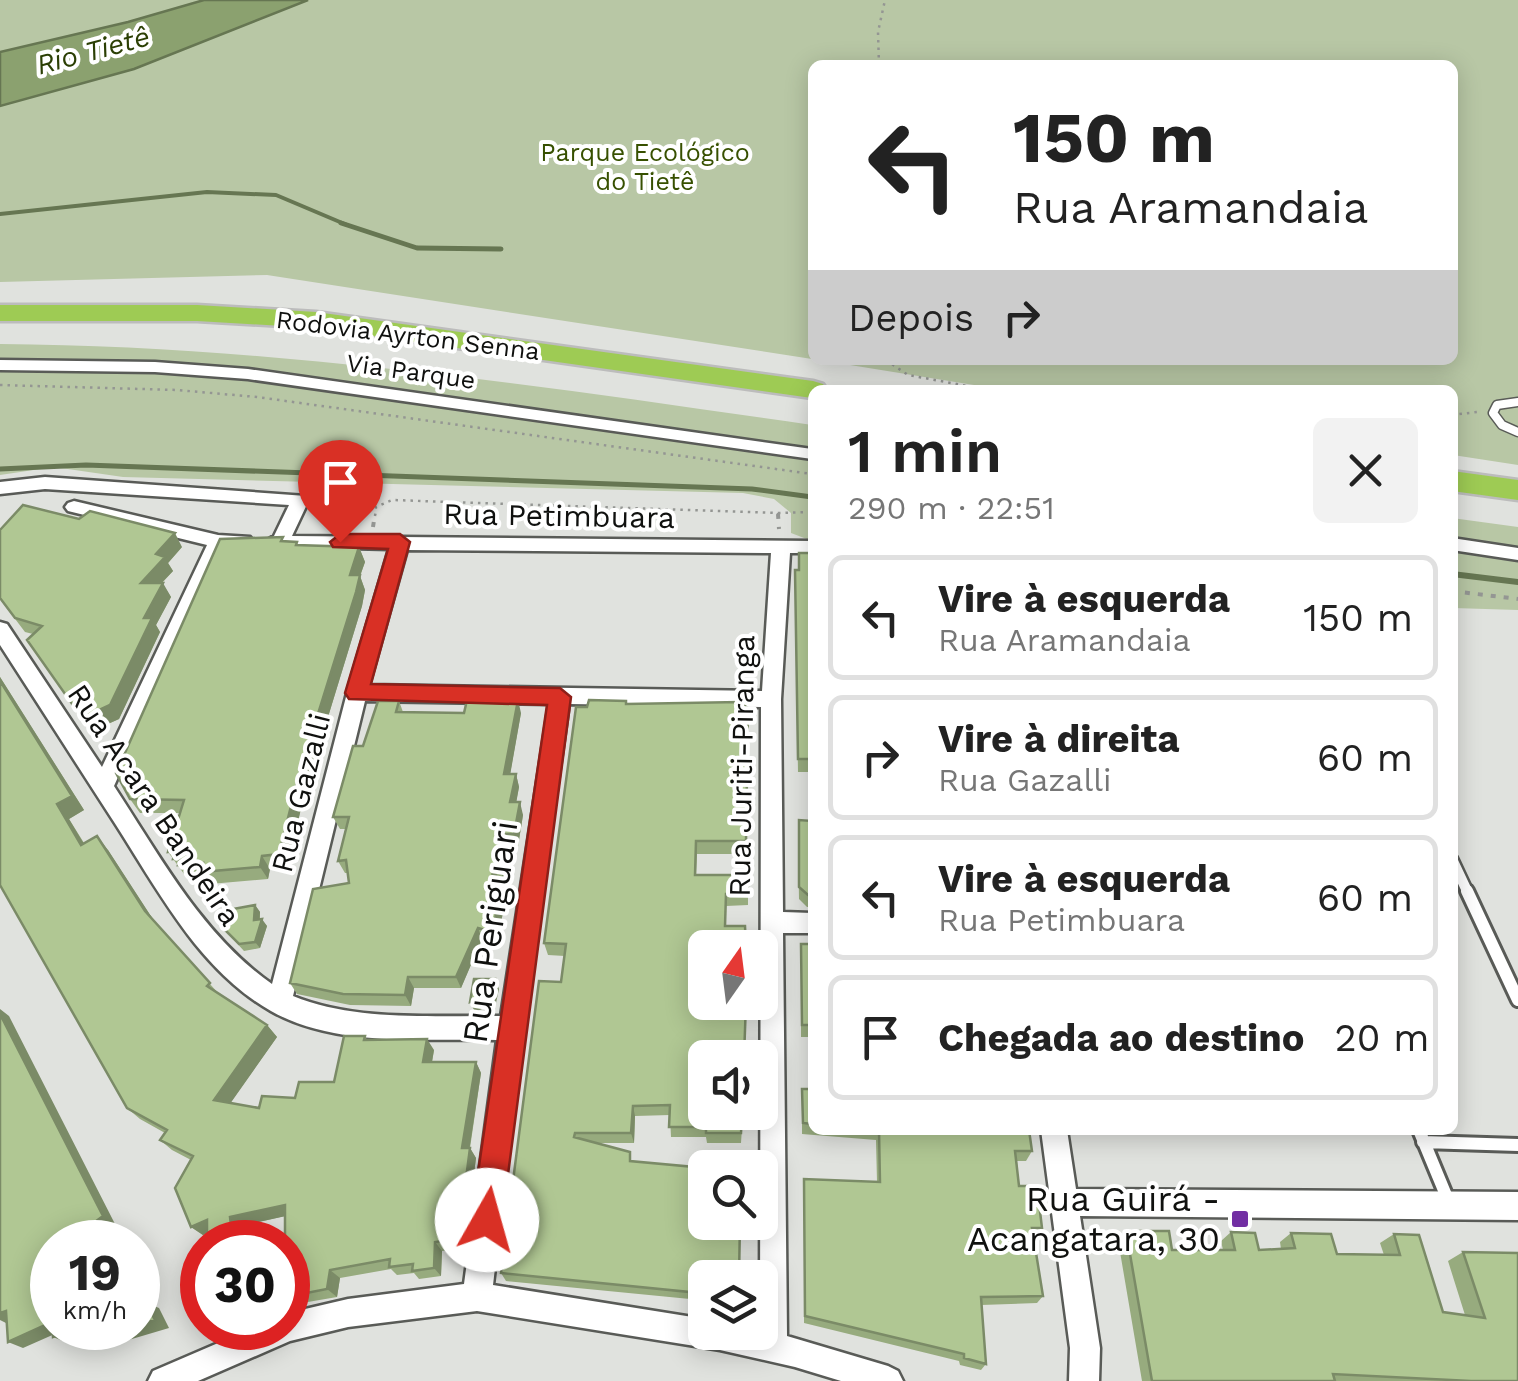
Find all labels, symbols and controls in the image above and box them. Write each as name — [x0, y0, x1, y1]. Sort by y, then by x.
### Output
water label: Rio Tietê — [33, 20, 154, 81]
text: 150 m — [1013, 97, 1215, 179]
icon: left — [848, 100, 978, 230]
park label: Parque Ecológico do Tietê — [540, 138, 750, 196]
text: Rua Aramandaia — [1013, 181, 1368, 234]
icon: right — [994, 290, 1049, 345]
text: Depois — [848, 296, 974, 340]
street label: Rodovia Ayrton Senna — [275, 305, 541, 366]
street label: Via Parque — [345, 348, 477, 395]
text: 1 min — [848, 416, 1002, 487]
button: close — [1313, 418, 1418, 523]
pin — [298, 440, 383, 543]
icon: arrive — [313, 455, 368, 510]
text: 290 m · 22:51 — [848, 489, 1055, 527]
street label: Rua Petimbuara — [443, 496, 675, 535]
text: Vire à esquerda — [938, 577, 1230, 621]
icon: left — [853, 590, 908, 645]
text: 150 m — [1303, 596, 1413, 640]
text: Rua Aramandaia — [938, 621, 1191, 659]
street label: Rua Juriti-Piranga — [722, 635, 761, 897]
street label: Rua Acara Bandeira — [61, 678, 248, 932]
street label: Rua Gazalli — [264, 710, 337, 876]
text: Vire à direita — [938, 717, 1179, 761]
icon: right — [853, 730, 908, 785]
text: 60 m — [1317, 736, 1413, 780]
text: Rua Gazalli — [938, 761, 1112, 799]
street label: Rua Periguari — [454, 818, 526, 1046]
text: Vire à esquerda — [938, 857, 1230, 901]
icon: left — [853, 870, 908, 925]
text: 60 m — [1317, 876, 1413, 920]
text: Rua Petimbuara — [938, 901, 1185, 939]
north arrow — [688, 930, 778, 1020]
map controls — [688, 930, 778, 1350]
icon: arrive — [853, 1010, 908, 1065]
text: Chegada ao destino — [938, 1016, 1305, 1060]
text: 20 m — [1335, 1016, 1429, 1060]
button: sound — [688, 1040, 778, 1130]
button: search — [688, 1150, 778, 1240]
position arrow — [435, 1168, 539, 1272]
place label: Rua Guirá - Acangatara, 30 — [967, 1178, 1220, 1260]
marker: Rua Guirá - Acangatara, 30 — [1229, 1208, 1251, 1230]
speed limit sign: 30 — [180, 1220, 310, 1350]
text: 19 — [69, 1243, 121, 1302]
button: layers — [688, 1260, 778, 1350]
text: km/h — [63, 1296, 127, 1325]

